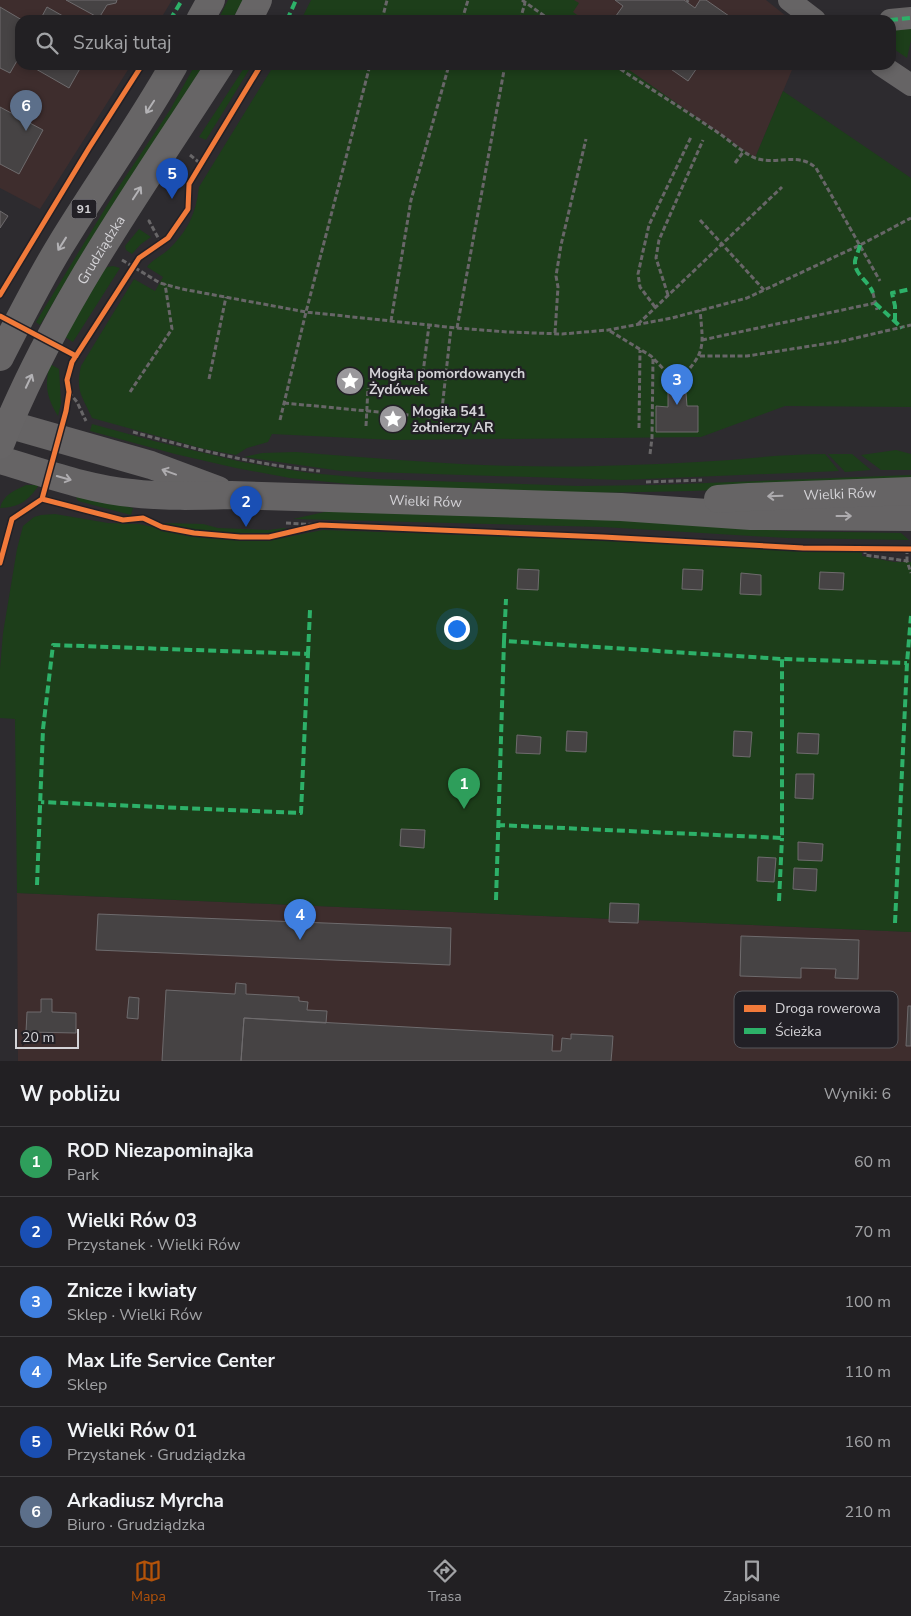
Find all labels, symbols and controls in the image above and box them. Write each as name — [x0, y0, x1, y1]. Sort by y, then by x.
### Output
search box — [15, 15, 896, 70]
icon: search — [33, 29, 61, 57]
text: Szukaj tutaj — [73, 30, 172, 56]
pin: 6 — [10, 90, 42, 131]
one-way arrow — [145, 100, 155, 114]
pin: 5 — [156, 158, 188, 199]
one-way arrow — [132, 186, 142, 200]
road number: 91 — [72, 200, 96, 218]
street label: Grudziądzka — [73, 212, 130, 288]
one-way arrow — [56, 236, 66, 250]
place label: Mogiła pomordowanych Żydówek — [369, 364, 525, 399]
pin: 3 — [661, 364, 693, 405]
place icon: Mogiła pomordowanych Żydówek — [335, 366, 365, 396]
one-way arrow — [24, 373, 34, 388]
place label: Mogiła 541 żołnierzy AR — [412, 402, 494, 437]
place icon: Mogiła 541 żołnierzy AR — [378, 404, 408, 434]
one-way arrow — [162, 467, 177, 476]
one-way arrow — [55, 474, 71, 483]
street label: Wielki Rów — [803, 483, 877, 505]
pin: 2 — [230, 486, 262, 527]
street label: Wielki Rów — [389, 491, 462, 512]
one-way arrow — [767, 491, 783, 500]
one-way arrow — [836, 511, 852, 521]
your location — [444, 616, 470, 642]
pin: 1 — [448, 768, 480, 809]
pin: 4 — [284, 899, 316, 940]
legend — [734, 991, 898, 1048]
text: Droga rowerowa — [775, 999, 881, 1018]
text: Ścieżka — [775, 1022, 822, 1041]
scale bar — [15, 1026, 79, 1049]
text: 20 m — [22, 1028, 54, 1047]
text: W pobliżu — [20, 1080, 121, 1108]
text: Wyniki: 6 — [824, 1083, 891, 1105]
text: ROD Niezapominajka — [67, 1138, 254, 1164]
text: 1 — [31, 1151, 41, 1173]
text: 60 m — [854, 1151, 891, 1173]
text: Park — [67, 1164, 99, 1186]
text: Wielki Rów 03 — [67, 1208, 197, 1234]
text: 2 — [31, 1221, 41, 1243]
text: 70 m — [854, 1221, 891, 1243]
text: Przystanek · Wielki Rów — [67, 1234, 240, 1256]
text: Znicze i kwiaty — [67, 1278, 196, 1304]
text: 3 — [31, 1291, 41, 1313]
text: 100 m — [844, 1291, 891, 1313]
text: Sklep · Wielki Rów — [67, 1304, 202, 1326]
text: Max Life Service Center — [67, 1348, 275, 1374]
text: 4 — [31, 1361, 41, 1383]
text: 110 m — [844, 1361, 891, 1383]
text: Sklep — [67, 1374, 107, 1396]
text: Wielki Rów 01 — [67, 1418, 197, 1444]
text: 5 — [31, 1431, 41, 1453]
text: 160 m — [844, 1431, 891, 1453]
text: Przystanek · Grudziądzka — [67, 1444, 246, 1466]
text: Arkadiusz Myrcha — [67, 1488, 224, 1514]
text: 6 — [31, 1501, 41, 1523]
text: 210 m — [844, 1501, 891, 1523]
text: Biuro · Grudziądzka — [67, 1514, 205, 1536]
tab: Mapa — [131, 1557, 166, 1606]
tab: Trasa — [428, 1557, 462, 1606]
tab: Zapisane — [724, 1557, 780, 1606]

